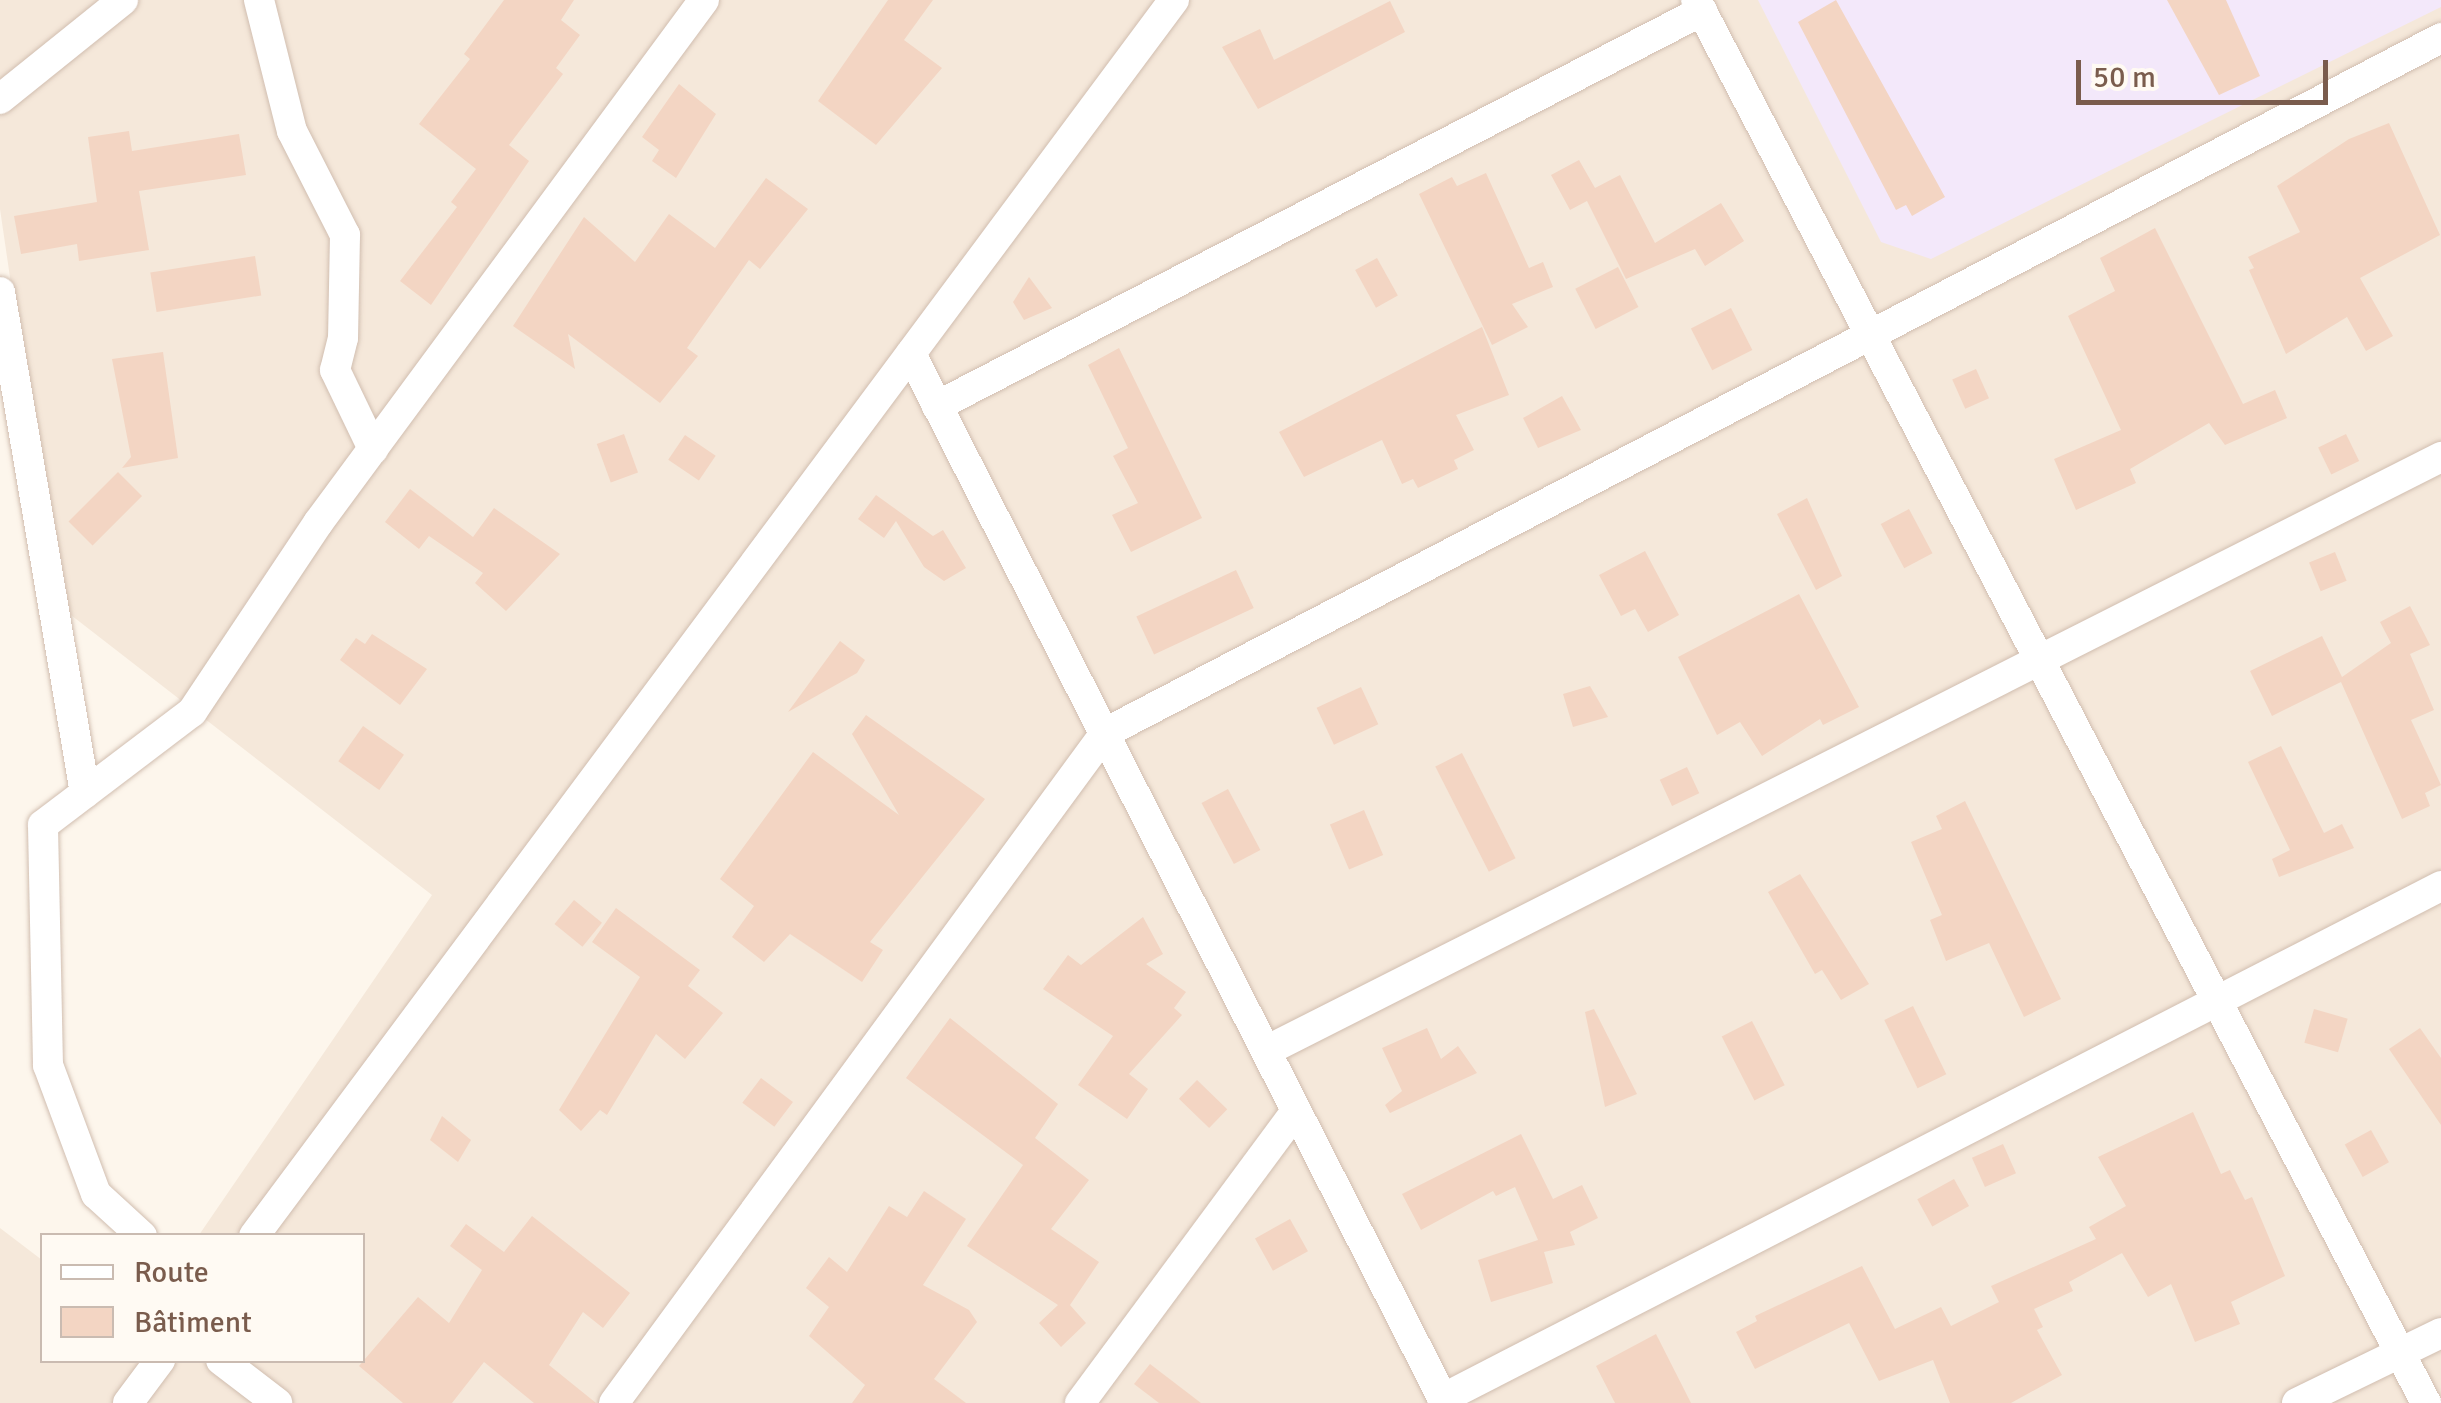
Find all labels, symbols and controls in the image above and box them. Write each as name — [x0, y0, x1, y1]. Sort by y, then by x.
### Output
scale bar — [2081, 40, 2334, 102]
text: 50 m — [2093, 59, 2156, 96]
legend — [40, 1233, 365, 1363]
text: Route — [134, 1254, 209, 1291]
text: Bâtiment — [134, 1304, 252, 1341]

